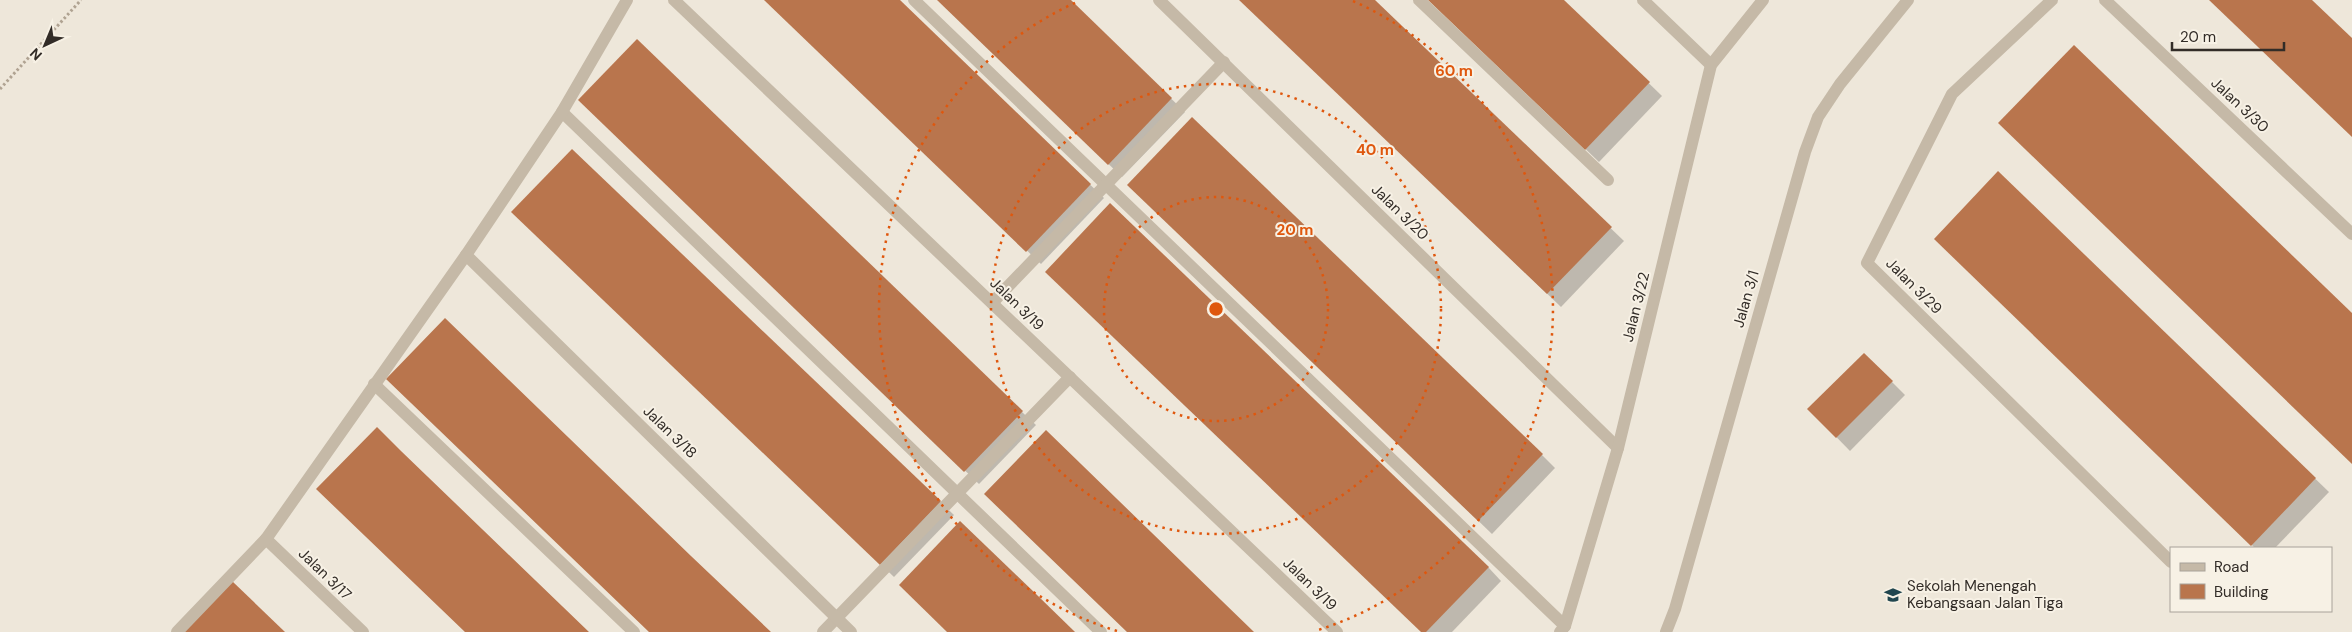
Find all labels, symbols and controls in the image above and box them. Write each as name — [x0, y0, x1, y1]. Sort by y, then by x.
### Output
north arrow — [20, 20, 70, 70]
scale bar — [2172, 20, 2284, 52]
text: 20 m — [2180, 27, 2216, 47]
text: N — [26, 44, 46, 64]
text: 60 m — [1435, 61, 1473, 81]
street label: Jalan 3/30 — [2207, 73, 2273, 137]
text: 40 m — [1356, 140, 1394, 160]
street label: Jalan 3/20 — [1367, 180, 1433, 244]
text: 20 m — [1277, 220, 1313, 240]
street label: Jalan 3/29 — [1882, 254, 1946, 318]
street label: Jalan 3/1 — [1728, 268, 1764, 330]
street label: Jalan 3/22 — [1618, 270, 1654, 344]
street label: Jalan 3/19 — [986, 273, 1048, 335]
centre of rings — [1207, 300, 1225, 318]
street label: Jalan 3/18 — [639, 401, 701, 463]
street label: Jalan 3/17 — [294, 544, 356, 604]
legend — [2170, 547, 2332, 612]
street label: Jalan 3/19 — [1279, 553, 1341, 615]
text: Road — [2214, 557, 2249, 577]
place label: Sekolah Menengah Kebangsaan Jalan Tiga — [1907, 576, 2063, 613]
text: Building — [2214, 582, 2269, 602]
school or university icon: Sekolah Menengah Kebangsaan Jalan Tiga — [1883, 585, 1903, 605]

